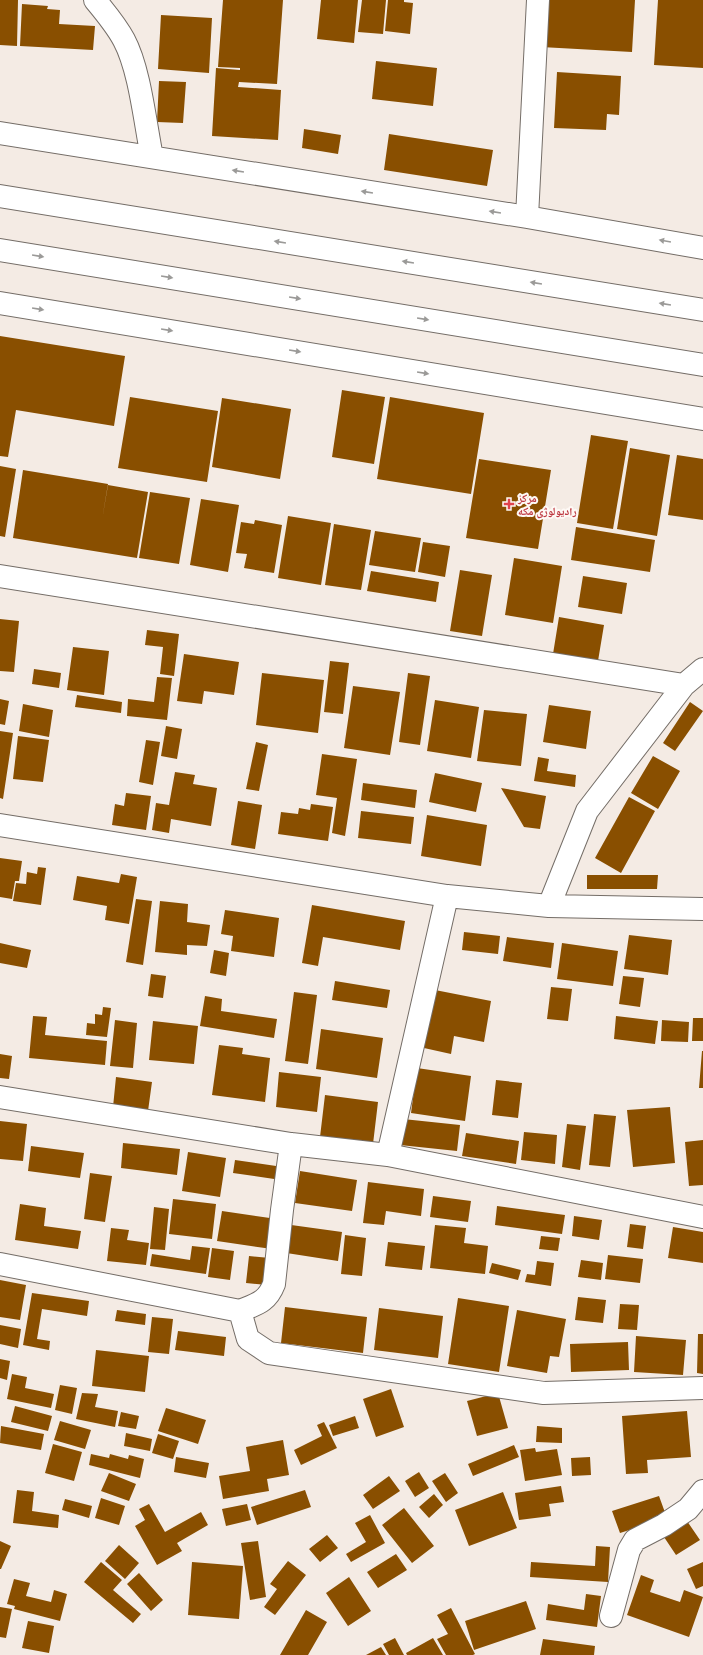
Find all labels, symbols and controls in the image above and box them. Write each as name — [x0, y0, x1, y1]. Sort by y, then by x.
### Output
one-way arrow — [232, 168, 244, 174]
one-way arrow — [361, 188, 373, 194]
one-way arrow — [489, 209, 501, 215]
one-way arrow — [273, 238, 286, 244]
one-way arrow — [658, 238, 671, 244]
one-way arrow — [32, 253, 45, 259]
one-way arrow — [402, 259, 414, 265]
one-way arrow — [161, 274, 173, 280]
one-way arrow — [530, 280, 542, 286]
one-way arrow — [289, 295, 301, 301]
one-way arrow — [658, 301, 671, 307]
one-way arrow — [32, 306, 45, 312]
one-way arrow — [417, 316, 429, 322]
one-way arrow — [161, 327, 173, 333]
one-way arrow — [289, 349, 301, 355]
one-way arrow — [417, 370, 429, 376]
place label: مرکز رادیولوژی مکه — [517, 492, 577, 519]
marker: مرکز رادیولوژی مکه — [503, 498, 515, 510]

